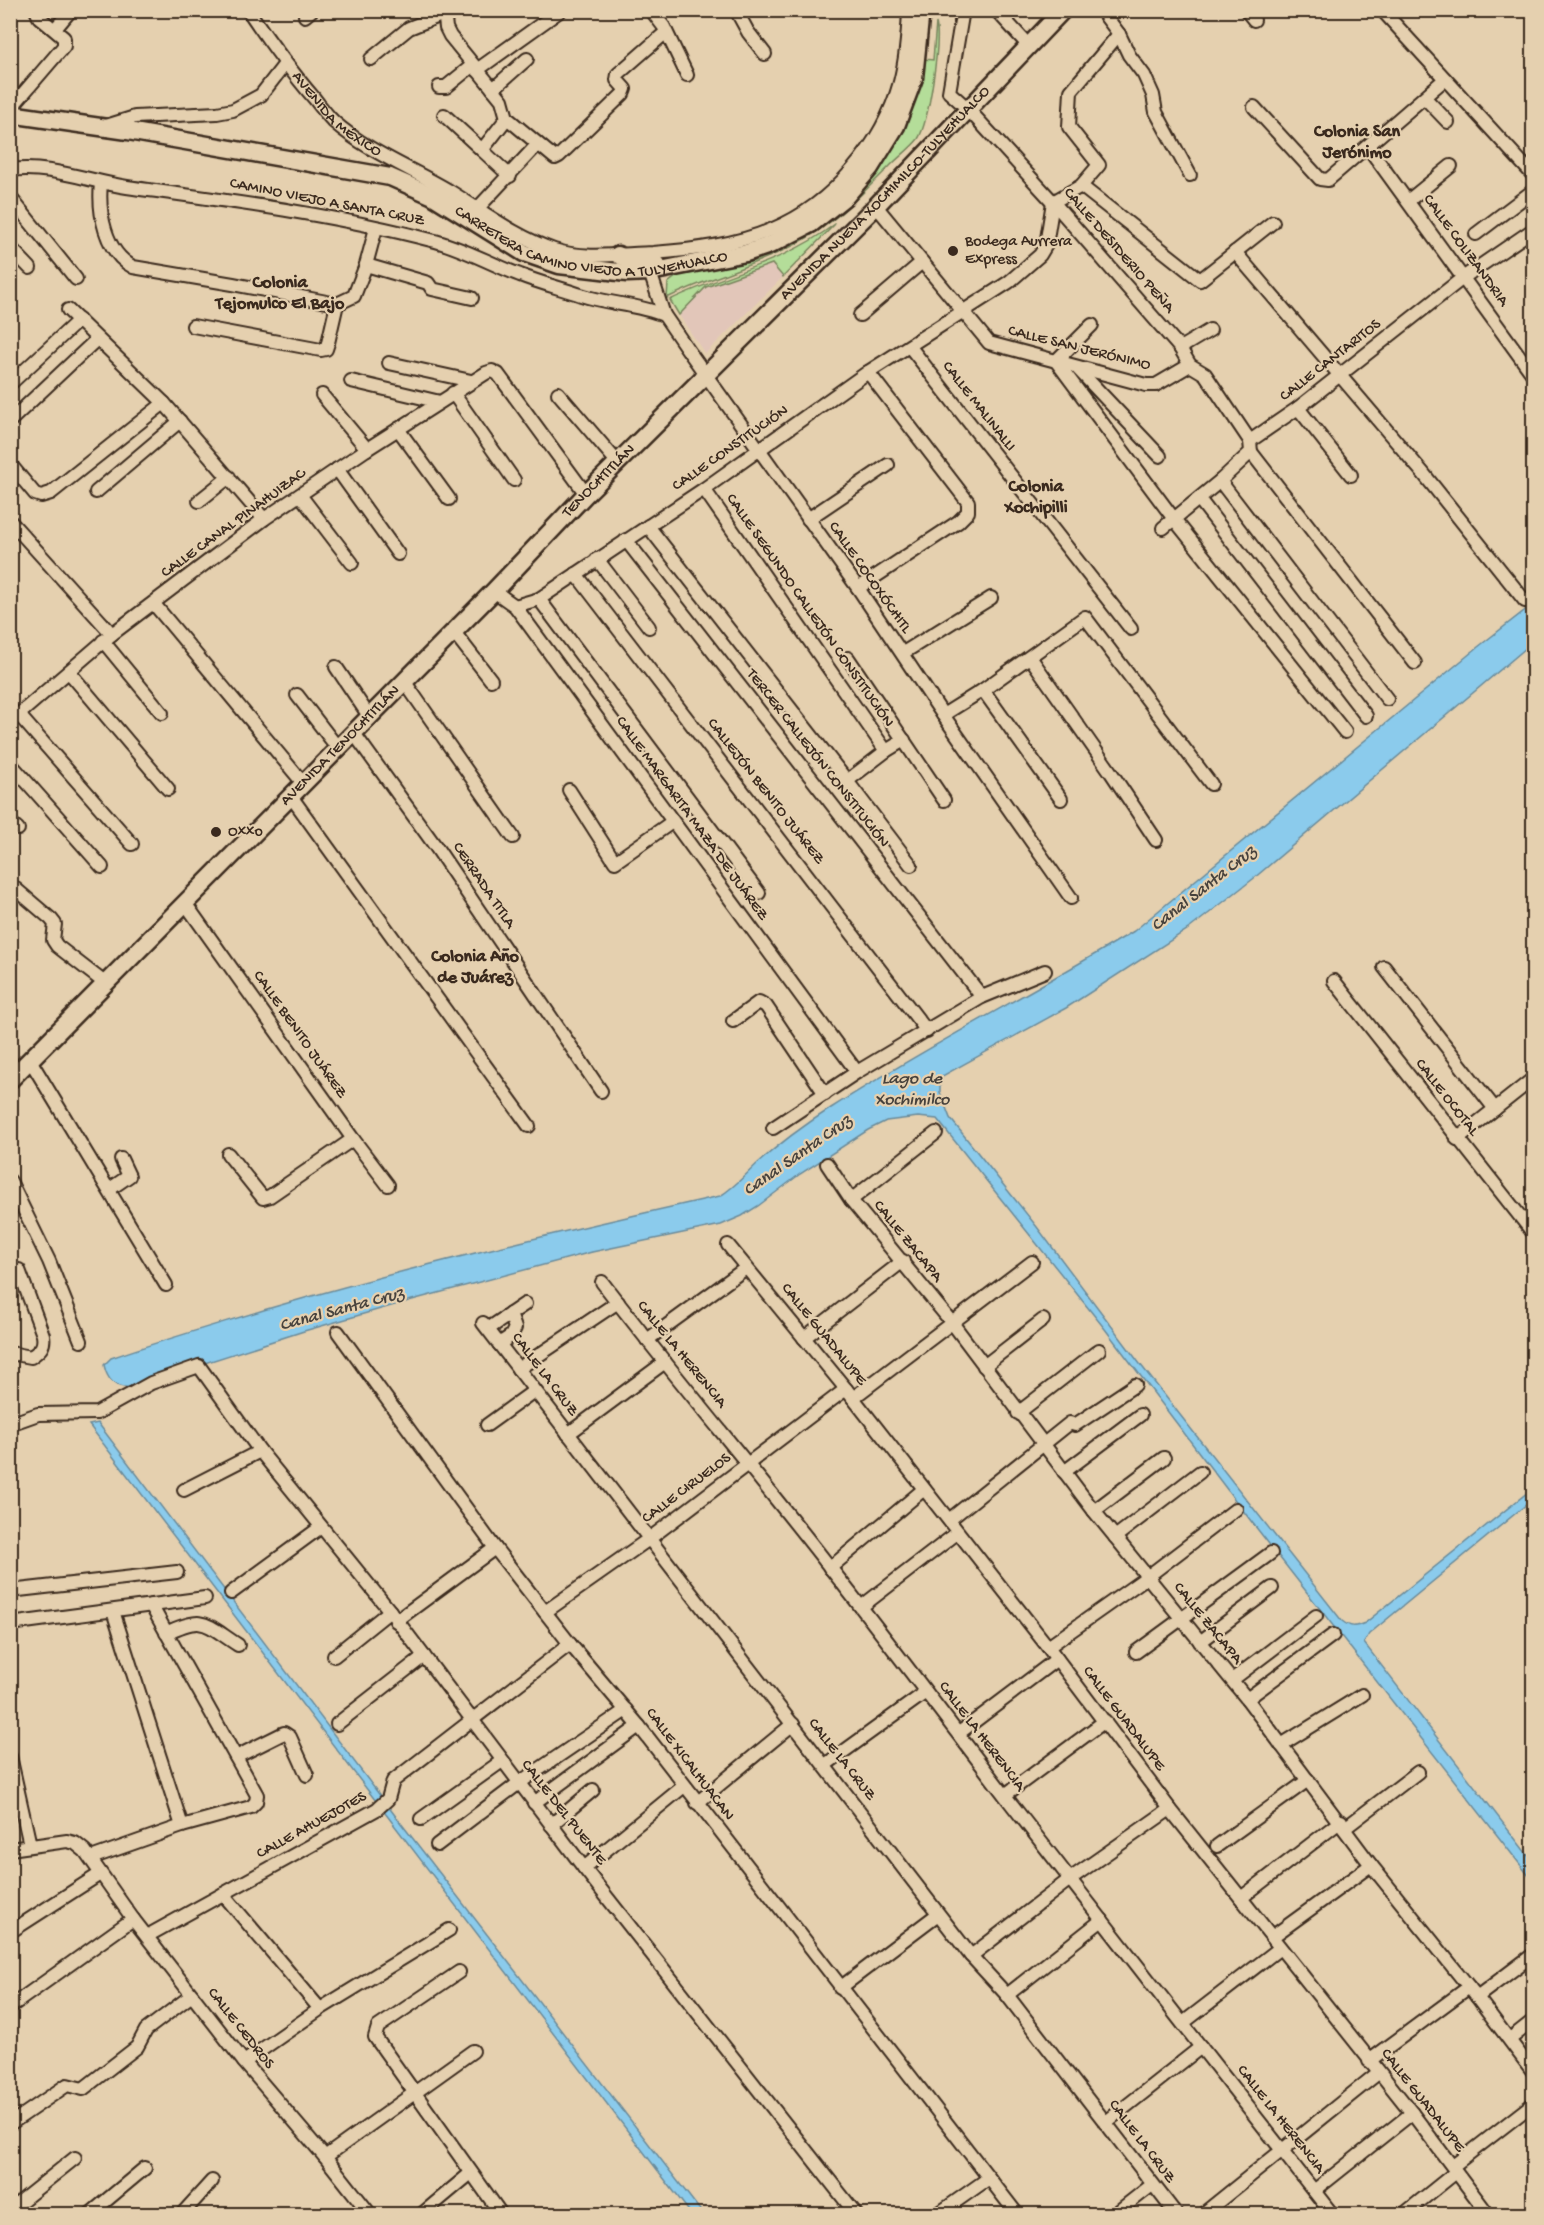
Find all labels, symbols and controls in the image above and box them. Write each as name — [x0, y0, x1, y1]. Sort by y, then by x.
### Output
street label: AVENIDA MÉXICO — [287, 68, 385, 162]
street label: AVENIDA NUEVA XOCHIMILCO-TULYEHUALCO — [777, 82, 995, 305]
district label: Colonia San Jerónimo — [1313, 122, 1400, 164]
street label: CAMINO VIEJO A SANTA CRUZ — [228, 175, 427, 231]
street label: CALLE DESIDERIO PEÑA — [1058, 184, 1179, 319]
street label: CALLE COLIZANDRIA — [1418, 191, 1513, 312]
street label: CARRETERA CAMINO VIEJO A TULYEHUALCO — [451, 202, 730, 283]
place label: Bodega Aurrera Express — [964, 233, 1073, 270]
marker: Bodega Aurrera Express — [946, 244, 960, 258]
district label: Colonia Tejomulco El Bajo — [214, 273, 345, 315]
street label: CALLE CANTARITOS — [1277, 315, 1386, 406]
street label: CALLE SAN JERÓNIMO — [1006, 322, 1153, 376]
street label: CALLE MALINALLI — [937, 358, 1019, 456]
street label: CALLE CONSTITUCIÓN — [669, 402, 793, 496]
street label: TENOCHTITLÁN — [558, 441, 640, 523]
street label: CALLE CANAL PINAHUIZAC — [158, 464, 311, 583]
district label: Colonia Xochipilli — [1003, 477, 1068, 519]
street label: CALLE SEGUNDO CALLEJÓN CONSTITUCIÓN — [721, 490, 897, 732]
street label: CALLE COCOXÓCHITL — [823, 518, 915, 638]
street label: TERCER CALLEJÓN CONSTITUCIÓN — [741, 665, 893, 852]
street label: AVENIDA TENOCHTITLÁN — [277, 682, 404, 810]
street label: CALLE MARGARITA MAZA DE JUÁREZ — [610, 713, 773, 925]
street label: CALLEJÓN BENITO JUÁREZ — [702, 715, 829, 869]
place label: Oxxo — [228, 823, 263, 842]
marker: Oxxo — [209, 825, 223, 839]
street label: CERRADA TITLA — [447, 839, 520, 934]
water label: Canal Santa Cruz — [1147, 841, 1262, 937]
district label: Colonia Año de Juárez — [430, 947, 519, 989]
street label: CALLE BENITO JUÁREZ — [248, 967, 351, 1103]
street label: CALLE OCOTAL — [1410, 1056, 1483, 1141]
water label: Lago de Xochimilco — [875, 1069, 950, 1111]
water label: Canal Santa Cruz — [740, 1110, 857, 1201]
street label: CALLE ZACAPA — [868, 1197, 947, 1288]
street label: CALLE GUADALUPE — [776, 1280, 871, 1391]
water label: Canal Santa Cruz — [278, 1283, 407, 1337]
street label: CALLE LA HERENCIA — [632, 1298, 731, 1414]
street label: CALLE LA CRUZ — [507, 1330, 582, 1421]
street label: CALLE CIRUELOS — [639, 1449, 736, 1529]
street label: CALLE ZACAPA — [1168, 1579, 1247, 1670]
street label: CALLE GUADALUPE — [1077, 1663, 1169, 1776]
street label: CALLE LA HERENCIA — [934, 1678, 1029, 1797]
street label: CALLE XICALHUACAN — [640, 1705, 738, 1825]
street label: CALLE LA CRUZ — [803, 1715, 879, 1805]
street label: CALLE DEL PUENTE — [516, 1757, 611, 1870]
street label: CALLE AHUEJOTES — [254, 1788, 371, 1864]
street label: CALLE CEDROS — [202, 1985, 278, 2074]
street label: CALLE GUADALUPE — [1376, 2045, 1469, 2157]
street label: CALLE LA HERENCIA — [1232, 2062, 1329, 2179]
street label: CALLE LA CRUZ — [1104, 2097, 1179, 2188]

